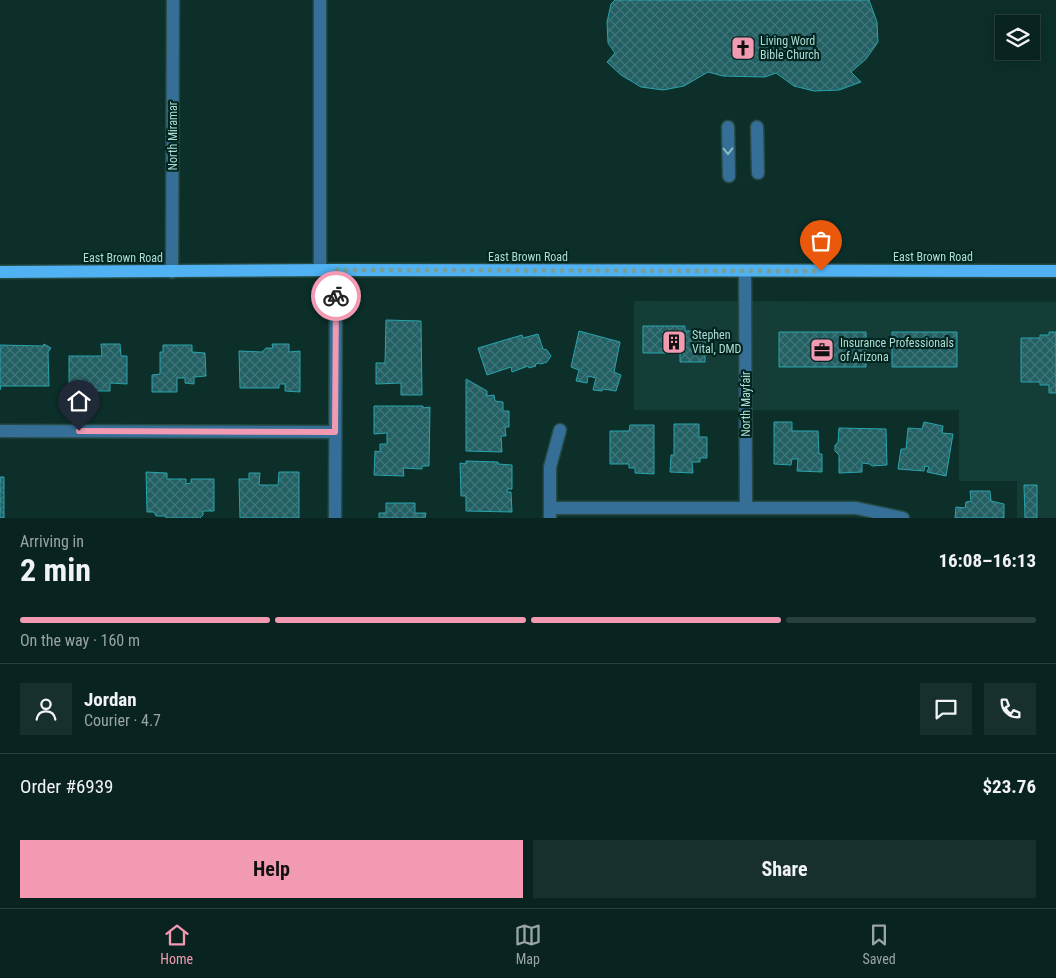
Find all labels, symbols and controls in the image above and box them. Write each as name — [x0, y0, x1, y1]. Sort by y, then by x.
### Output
map controls — [995, 15, 1040, 60]
button: layers — [995, 15, 1040, 60]
place label: Living Word Bible Church — [760, 34, 820, 62]
church icon: Living Word Bible Church — [730, 35, 756, 61]
street label: North Miramar — [166, 101, 180, 170]
one-way arrow — [723, 148, 733, 156]
pin — [800, 220, 842, 271]
icon: bag — [807, 227, 835, 255]
street label: East Brown Road — [488, 250, 568, 264]
street label: East Brown Road — [893, 250, 973, 264]
street label: East Brown Road — [83, 251, 163, 265]
courier — [311, 271, 361, 321]
icon: bike — [322, 282, 350, 310]
place label: Stephen Vital, DMD — [692, 328, 742, 356]
building icon: Stephen Vital, DMD — [661, 329, 687, 355]
place label: Insurance Professionals of Arizona — [840, 336, 954, 364]
office icon: Insurance Professionals of Arizona — [809, 337, 835, 363]
street label: North Mayfair — [739, 371, 753, 437]
pin — [58, 380, 100, 431]
icon: home — [65, 387, 93, 415]
text: Arriving in — [20, 532, 84, 551]
text: 16:08–16:13 — [938, 549, 1036, 572]
text: 2 min — [20, 551, 91, 589]
text: On the way · 160 m — [20, 631, 140, 650]
button: person — [20, 683, 72, 735]
button: chat — [920, 683, 972, 735]
button: phone — [984, 683, 1036, 735]
text: Jordan — [84, 688, 137, 711]
text: Courier · 4.7 — [84, 711, 161, 730]
text: Order #6939 — [20, 775, 113, 798]
text: $23.76 — [982, 775, 1036, 798]
button: Help — [20, 840, 523, 898]
button: Share — [533, 840, 1036, 898]
tab: Home — [160, 921, 193, 967]
tab: Map — [514, 921, 542, 967]
tab: Saved — [862, 921, 896, 967]

